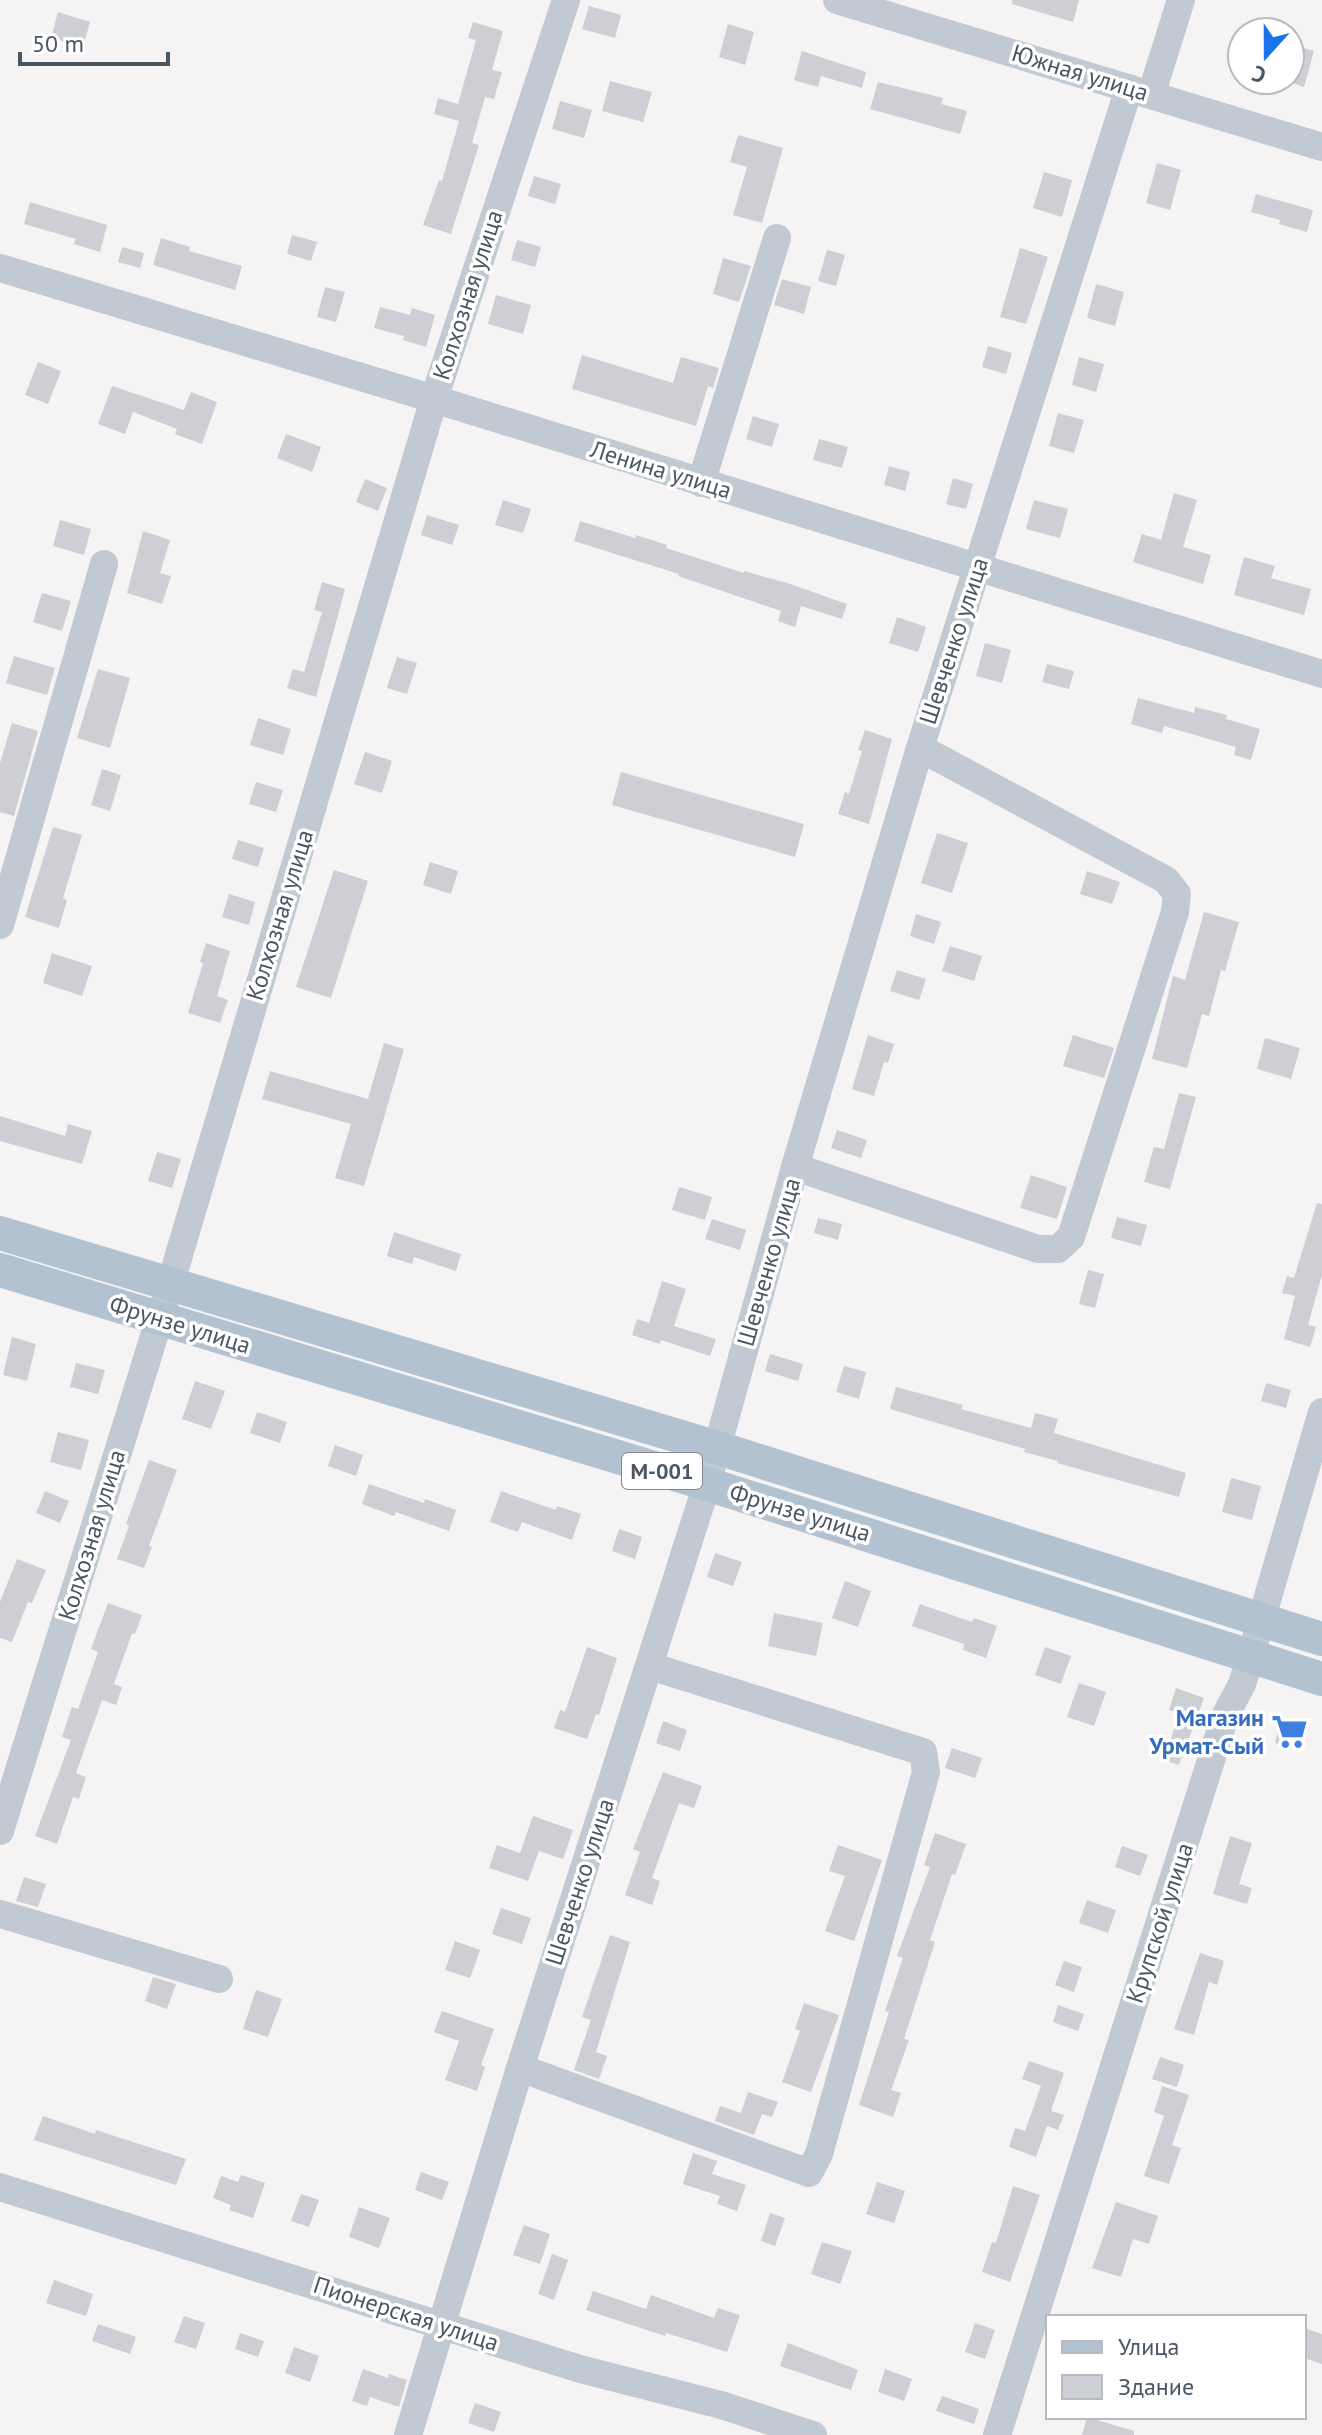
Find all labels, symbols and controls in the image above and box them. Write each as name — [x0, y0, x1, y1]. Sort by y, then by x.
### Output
scale bar — [20, 16, 168, 66]
north arrow — [1226, 16, 1306, 96]
text: 50 m — [32, 28, 84, 59]
street label: Южная улица — [1008, 37, 1152, 108]
text: С — [1248, 59, 1270, 90]
street label: Колхозная улица — [425, 206, 510, 384]
street label: Ленина улица — [586, 433, 735, 506]
street label: Шевченко улица — [912, 553, 995, 728]
street label: Колхозная улица — [239, 826, 320, 1004]
street label: Шевченко улица — [730, 1174, 807, 1350]
street label: Фрунзе улица — [106, 1288, 254, 1361]
street label: Колхозная улица — [51, 1446, 132, 1624]
road number: M-001 — [622, 1453, 702, 1489]
street label: Фрунзе улица — [726, 1476, 874, 1549]
place label: Магазин Урмат-Сый — [1148, 1702, 1264, 1761]
supermarket icon: Магазин Урмат-Сый — [1271, 1713, 1309, 1751]
street label: Шевченко улица — [538, 1794, 621, 1969]
street label: Крупской улица — [1119, 1839, 1200, 2007]
street label: Пионерская улица — [310, 2269, 503, 2358]
legend — [1046, 2315, 1306, 2419]
text: Улица — [1118, 2331, 1179, 2362]
text: Здание — [1118, 2371, 1194, 2402]

